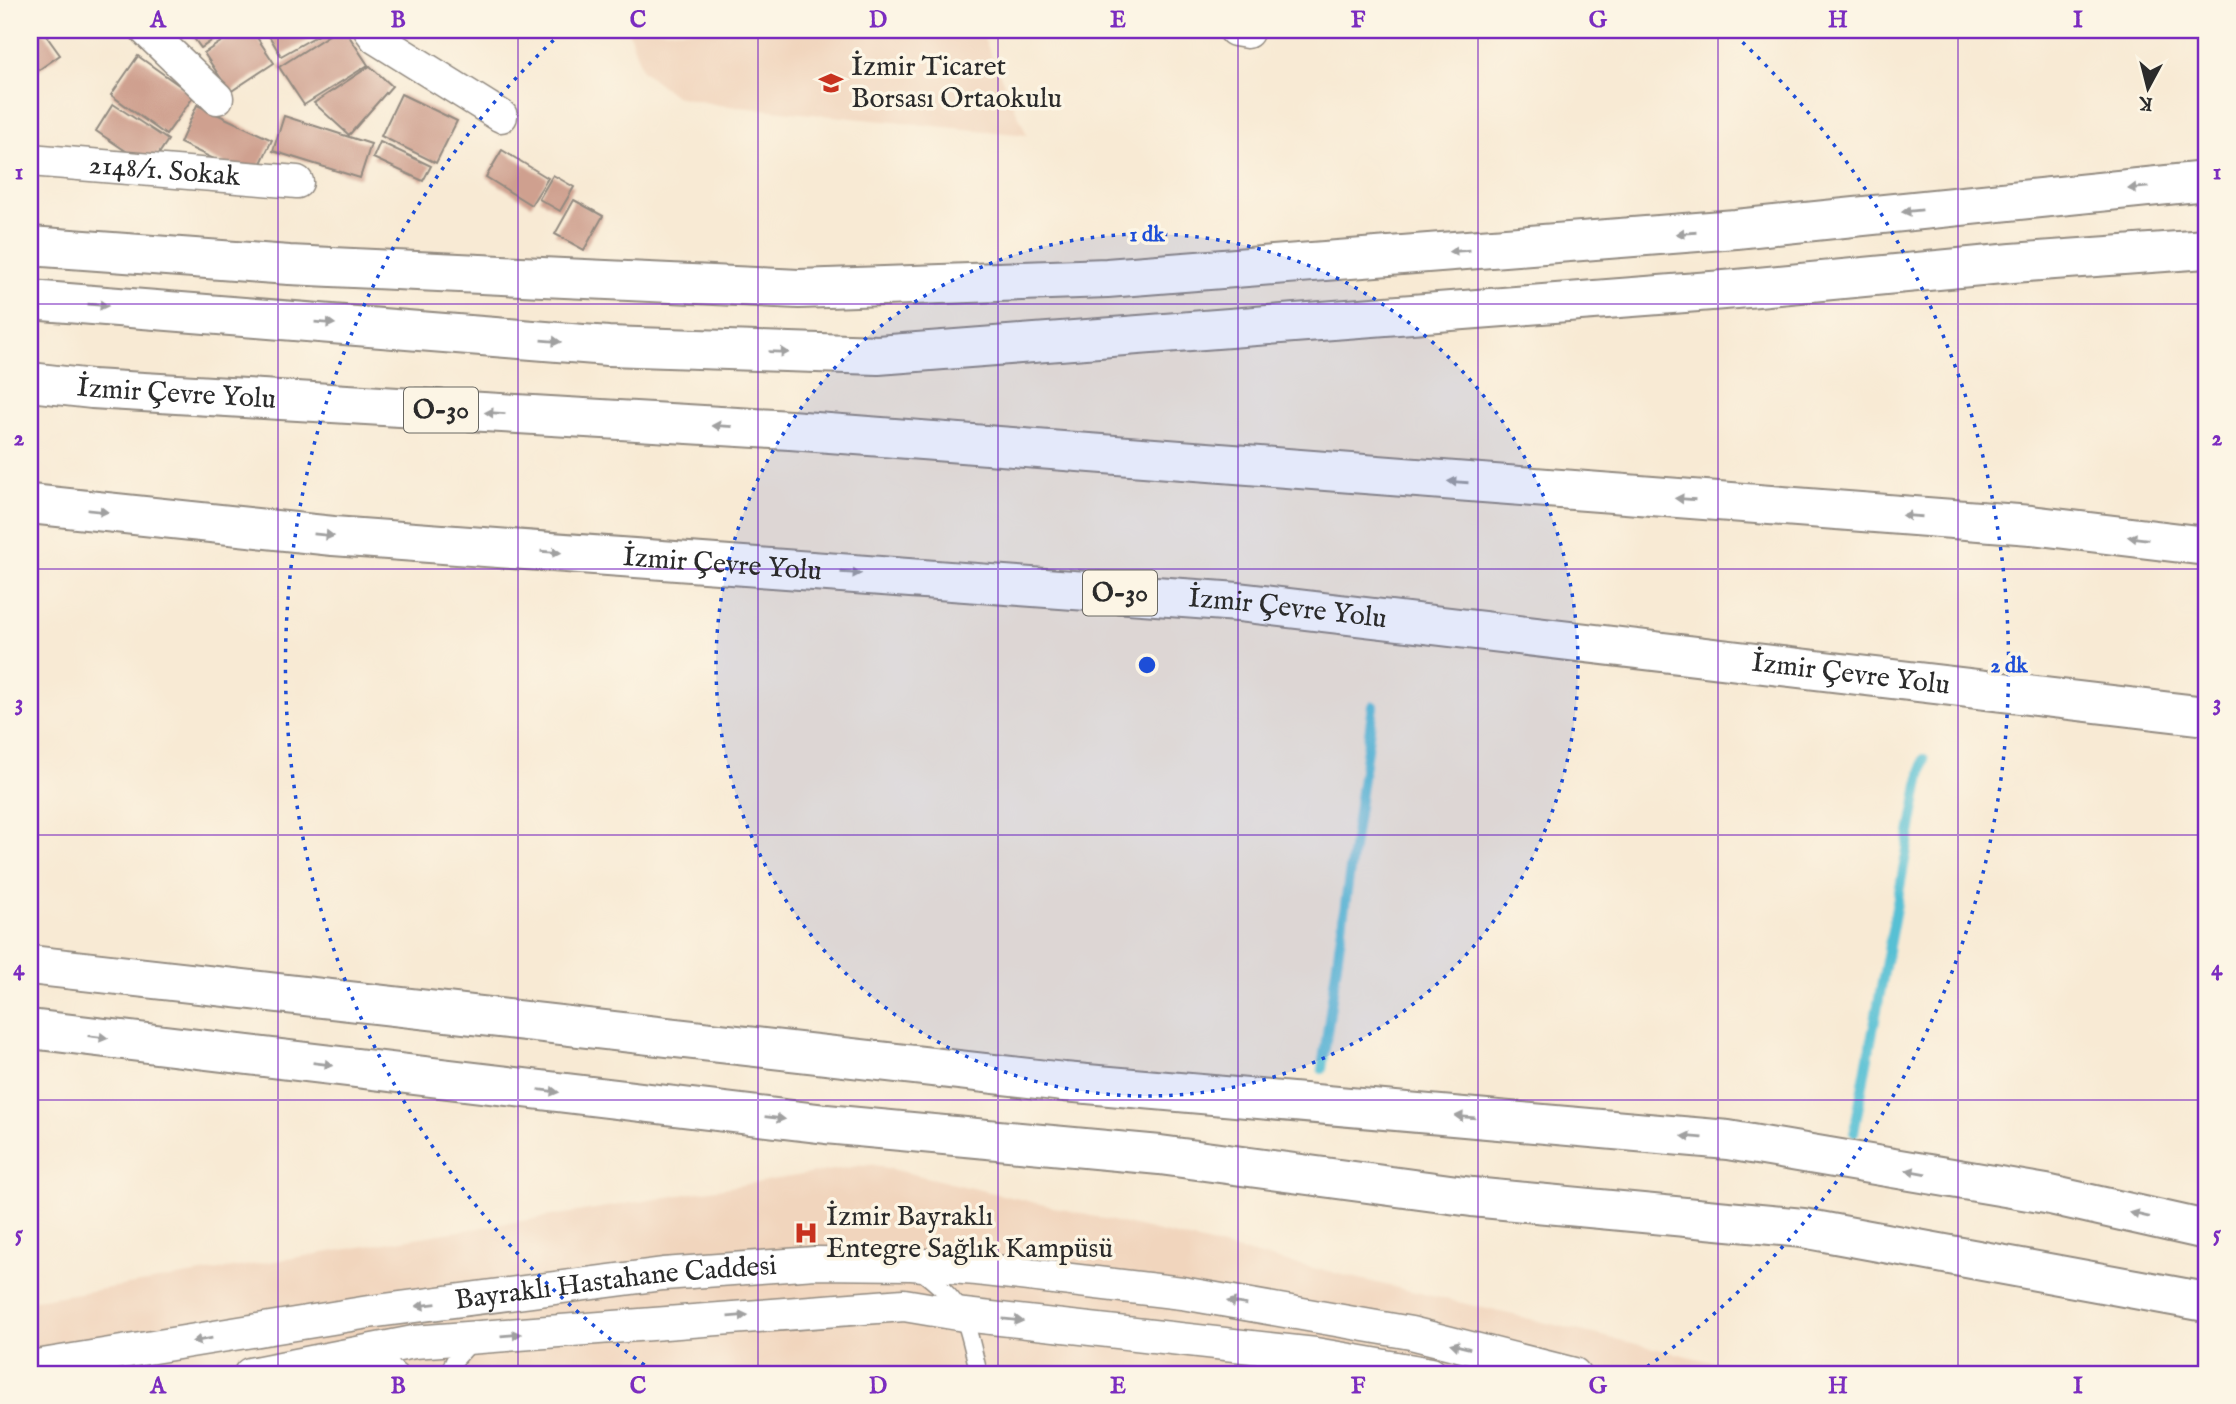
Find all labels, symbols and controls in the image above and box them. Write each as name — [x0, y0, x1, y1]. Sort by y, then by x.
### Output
text: A — [149, 6, 167, 35]
text: B — [390, 6, 406, 35]
text: C — [630, 6, 647, 35]
text: D — [869, 6, 887, 35]
text: E — [1110, 6, 1126, 35]
text: F — [1351, 6, 1366, 35]
text: G — [1589, 6, 1608, 35]
text: H — [1828, 6, 1848, 35]
text: I — [2073, 6, 2083, 35]
place label: İzmir Ticaret Borsası Ortaokulu — [851, 50, 1062, 117]
north arrow — [2114, 52, 2184, 122]
school or university icon: İzmir Ticaret Borsası Ortaokulu — [817, 69, 845, 97]
text: K — [2137, 90, 2154, 116]
street label: 2148/1. Sokak — [87, 147, 243, 195]
text: 1 — [15, 158, 23, 187]
text: 1 — [2213, 158, 2221, 187]
one-way arrow — [2127, 182, 2149, 193]
one-way arrow — [1901, 206, 1923, 217]
text: 1 dk — [1130, 222, 1165, 249]
one-way arrow — [1674, 228, 1696, 239]
one-way arrow — [1448, 246, 1470, 257]
one-way arrow — [87, 300, 109, 311]
one-way arrow — [314, 318, 336, 329]
one-way arrow — [541, 336, 563, 347]
one-way arrow — [768, 346, 790, 357]
street label: İzmir Çevre Yolu — [75, 370, 277, 417]
road number: O-30 — [404, 388, 478, 432]
one-way arrow — [484, 407, 506, 418]
one-way arrow — [711, 421, 733, 432]
text: 2 — [14, 424, 25, 453]
text: 2 — [2212, 424, 2223, 453]
one-way arrow — [1447, 476, 1469, 487]
one-way arrow — [1674, 493, 1696, 504]
one-way arrow — [87, 506, 109, 517]
one-way arrow — [1901, 510, 1923, 521]
one-way arrow — [313, 529, 335, 540]
one-way arrow — [2127, 533, 2149, 544]
street label: İzmir Çevre Yolu — [622, 540, 823, 589]
one-way arrow — [540, 546, 562, 557]
one-way arrow — [840, 568, 862, 579]
road number: O-30 — [1083, 570, 1157, 615]
street label: İzmir Çevre Yolu — [1187, 581, 1389, 637]
street label: İzmir Çevre Yolu — [1750, 645, 1952, 703]
centre of rings — [1135, 653, 1159, 677]
text: 2 dk — [1991, 653, 2028, 680]
text: 3 — [15, 689, 23, 718]
text: 3 — [2213, 689, 2221, 718]
text: 4 — [13, 954, 25, 983]
text: 4 — [2211, 954, 2223, 983]
one-way arrow — [87, 1032, 109, 1043]
one-way arrow — [313, 1058, 335, 1069]
one-way arrow — [539, 1085, 561, 1096]
one-way arrow — [1454, 1111, 1476, 1122]
one-way arrow — [764, 1112, 786, 1123]
one-way arrow — [1680, 1131, 1702, 1142]
one-way arrow — [1905, 1166, 1927, 1177]
place label: İzmir Bayraklı Entegre Sağlık Kampüsü — [826, 1200, 1113, 1267]
one-way arrow — [2129, 1209, 2151, 1220]
hospital icon: İzmir Bayraklı Entegre Sağlık Kampüsü — [792, 1219, 820, 1247]
text: 5 — [15, 1220, 24, 1249]
text: 5 — [2213, 1220, 2222, 1249]
street label: Bayraklı Hastahane Caddesi — [453, 1248, 778, 1318]
one-way arrow — [1226, 1297, 1248, 1308]
one-way arrow — [415, 1299, 437, 1310]
one-way arrow — [727, 1310, 749, 1321]
one-way arrow — [1002, 1315, 1024, 1326]
one-way arrow — [500, 1329, 522, 1340]
one-way arrow — [191, 1335, 213, 1346]
one-way arrow — [1449, 1340, 1471, 1351]
text: A — [149, 1372, 167, 1401]
text: B — [390, 1372, 406, 1401]
text: C — [630, 1372, 647, 1401]
text: D — [869, 1372, 887, 1401]
text: E — [1110, 1372, 1126, 1401]
text: F — [1351, 1372, 1366, 1401]
text: G — [1589, 1372, 1608, 1401]
text: H — [1828, 1372, 1848, 1401]
text: I — [2073, 1372, 2083, 1401]

